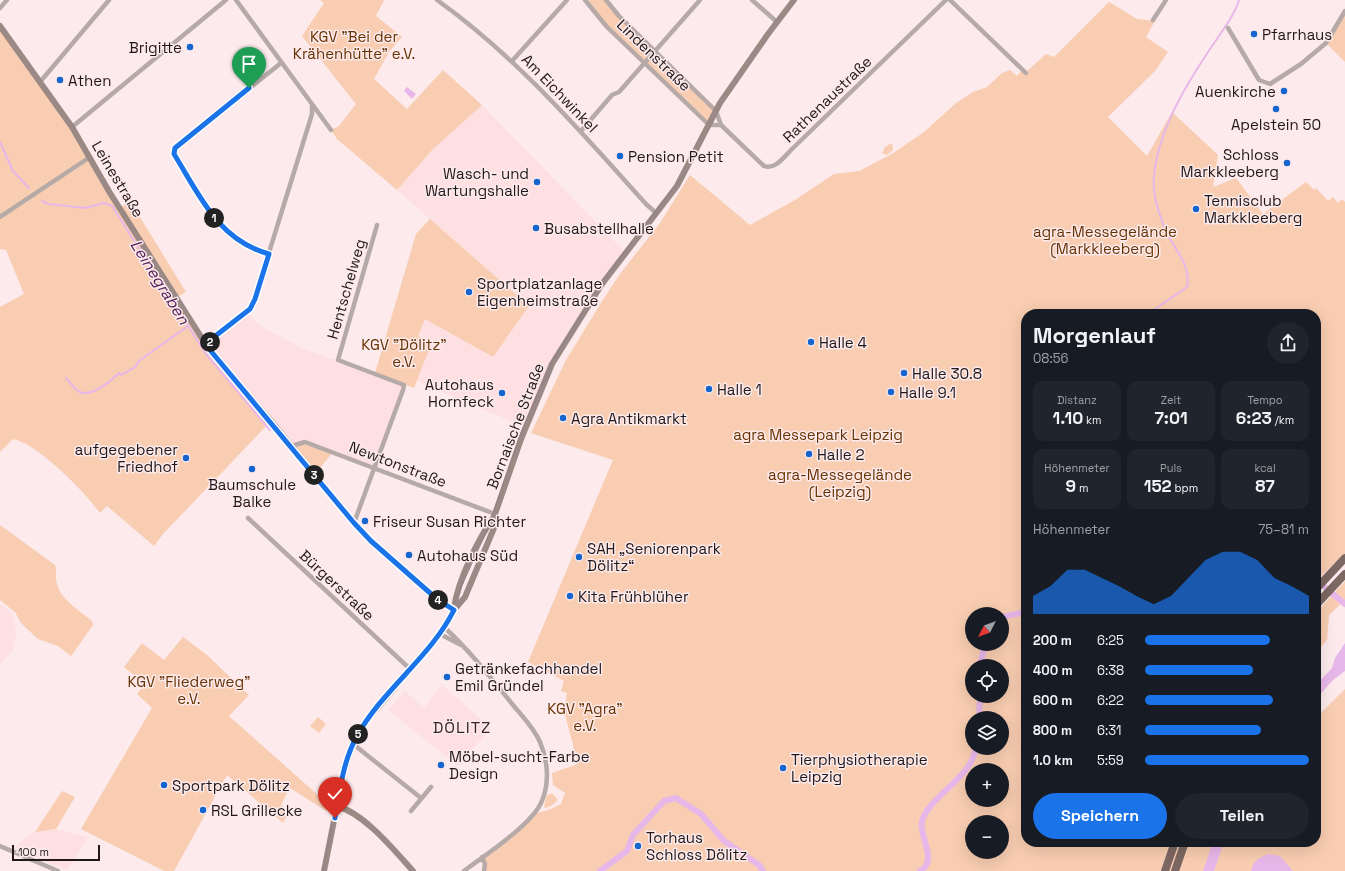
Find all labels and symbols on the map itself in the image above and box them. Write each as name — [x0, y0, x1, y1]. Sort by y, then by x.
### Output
street label: Lindenstraße — [613, 15, 695, 95]
place label: Pfarrhaus — [1262, 25, 1332, 44]
park label: KGV "Bei der Krähenhütte" e.V. — [293, 27, 415, 63]
marker: Pfarrhaus — [1249, 29, 1259, 39]
place label: Brigitte — [129, 38, 182, 57]
marker: Brigitte — [185, 42, 195, 52]
pin — [232, 47, 266, 88]
street label: Am Eichwinkel — [518, 50, 602, 136]
street label: Rathenaustraße — [779, 52, 876, 146]
place label: Athen — [68, 71, 111, 90]
marker: Athen — [55, 75, 65, 85]
place label: Auenkirche — [1195, 82, 1276, 101]
marker: Auenkirche — [1279, 86, 1289, 96]
marker: Apelstein 50 — [1271, 104, 1281, 114]
place label: Apelstein 50 — [1231, 115, 1321, 134]
street label: Leinestraße — [88, 137, 148, 221]
place label: Schloss Markkleeberg — [1181, 145, 1279, 181]
place label: Pension Petit — [628, 147, 724, 166]
marker: Pension Petit — [615, 151, 625, 161]
marker: Schloss Markkleeberg — [1282, 158, 1292, 168]
place label: Wasch- und Wartungshalle — [425, 164, 529, 200]
marker: Wasch- und Wartungshalle — [532, 177, 542, 187]
place label: Tennisclub Markkleeberg — [1204, 191, 1302, 227]
marker: Tennisclub Markkleeberg — [1191, 204, 1201, 214]
pin: 1 — [204, 208, 224, 228]
place label: Busabstellhalle — [544, 219, 654, 238]
park label: agra-Messegelände (Markkleeberg) — [1033, 222, 1177, 259]
marker: Busabstellhalle — [531, 223, 541, 233]
water label: Leinegraben — [126, 236, 195, 329]
street label: Hentschelweg — [323, 237, 369, 341]
place label: Sportplatzanlage Eigenheimstraße — [477, 274, 602, 310]
marker: Sportplatzanlage Eigenheimstraße — [464, 287, 474, 297]
pin: 2 — [200, 332, 220, 352]
place label: Halle 4 — [819, 333, 867, 352]
park label: KGV "Dölitz" e.V. — [361, 335, 447, 371]
marker: Halle 4 — [806, 337, 816, 347]
street label: Bornaische Straße — [482, 360, 548, 492]
place label: Halle 30.8 — [912, 364, 982, 383]
marker: Halle 30.8 — [899, 368, 909, 378]
place label: Autohaus Hornfeck — [425, 375, 494, 411]
place label: Halle 1 — [717, 380, 762, 399]
place label: Halle 9.1 — [899, 383, 956, 402]
marker: Halle 1 — [704, 384, 714, 394]
marker: Halle 9.1 — [886, 387, 896, 397]
marker: Autohaus Hornfeck — [497, 388, 507, 398]
place label: Agra Antikmarkt — [571, 409, 687, 428]
marker: Agra Antikmarkt — [558, 413, 568, 423]
park label: agra Messepark Leipzig — [733, 425, 903, 444]
street label: Newtonstraße — [347, 437, 449, 491]
place label: aufgegebener Friedhof — [75, 440, 178, 476]
place label: Halle 2 — [817, 445, 865, 464]
marker: Halle 2 — [804, 449, 814, 459]
marker: aufgegebener Friedhof — [181, 453, 191, 463]
marker: Baumschule Balke — [247, 464, 257, 474]
pin: 3 — [304, 465, 324, 485]
park label: agra-Messegelände (Leipzig) — [768, 465, 912, 502]
place label: Baumschule Balke — [208, 475, 296, 511]
place label: Friseur Susan Richter — [373, 512, 526, 531]
marker: Friseur Susan Richter — [360, 516, 370, 526]
place label: SAH „Seniorenpark Dölitz“ — [587, 539, 721, 575]
street label: Bürgerstraße — [296, 545, 378, 625]
place label: Autohaus Süd — [417, 546, 518, 565]
marker: Autohaus Süd — [404, 550, 414, 560]
marker: SAH „Seniorenpark Dölitz“ — [574, 552, 584, 562]
place label: Kita Frühblüher — [578, 587, 689, 606]
pin: 4 — [428, 590, 448, 610]
marker: Kita Frühblüher — [565, 591, 575, 601]
north arrow — [965, 607, 1009, 651]
place label: Getränkefachhandel Emil Gründel — [455, 659, 602, 695]
park label: KGV "Fliederweg" e.V. — [128, 672, 250, 708]
marker: Getränkefachhandel Emil Gründel — [442, 672, 452, 682]
park label: KGV "Agra" e.V. — [547, 699, 623, 735]
district label: DÖLITZ — [433, 717, 491, 738]
pin: 5 — [348, 724, 368, 744]
place label: Möbel-sucht-Farbe Design — [449, 747, 590, 783]
place label: Tierphysiotherapie Leipzig — [791, 750, 928, 786]
marker: Möbel-sucht-Farbe Design — [436, 760, 446, 770]
marker: Tierphysiotherapie Leipzig — [778, 763, 788, 773]
place label: Sportpark Dölitz — [172, 776, 290, 795]
pin — [318, 777, 352, 818]
marker: Sportpark Dölitz — [159, 780, 169, 790]
place label: RSL Grillecke — [211, 801, 302, 820]
marker: RSL Grillecke — [198, 805, 208, 815]
place label: Torhaus Schloss Dölitz — [646, 828, 747, 864]
marker: Torhaus Schloss Dölitz — [633, 841, 643, 851]
scale bar — [12, 843, 100, 862]

